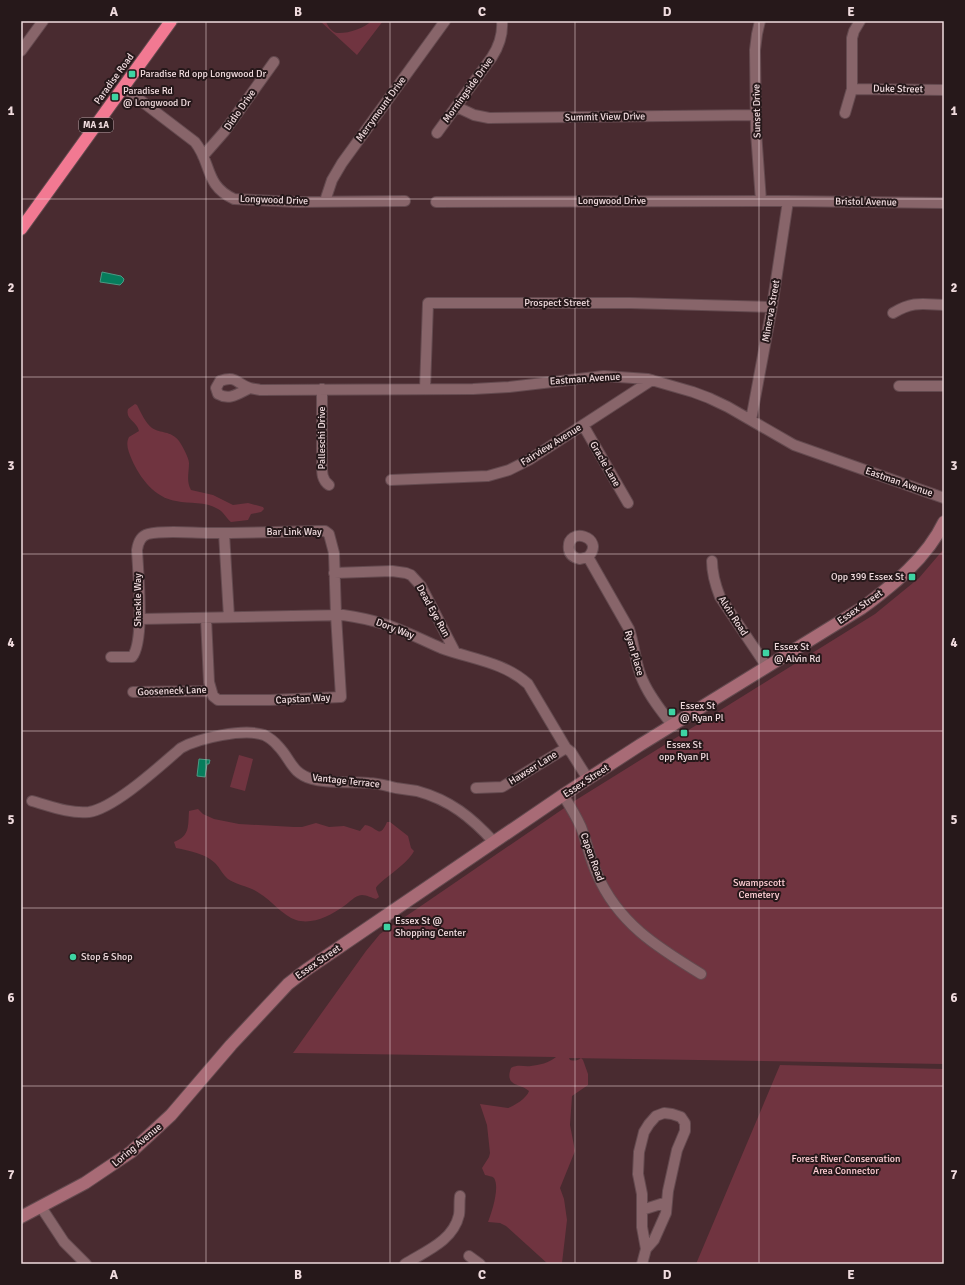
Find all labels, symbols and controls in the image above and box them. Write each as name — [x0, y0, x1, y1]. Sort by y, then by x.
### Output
text: A — [110, 4, 119, 20]
text: B — [294, 4, 302, 20]
text: C — [478, 4, 486, 20]
text: D — [663, 4, 672, 20]
text: E — [847, 4, 855, 20]
street label: Paradise Road — [91, 51, 137, 107]
street label: Morningside Drive — [440, 55, 496, 125]
place label: Paradise Rd opp Longwood Dr — [140, 68, 266, 80]
marker: Paradise Rd opp Longwood Dr — [127, 69, 137, 79]
street label: Merrymount Drive — [353, 74, 409, 144]
street label: Duke Street — [873, 83, 924, 95]
street label: Sunset Drive — [751, 84, 763, 138]
place label: Paradise Rd @ Longwood Dr — [123, 85, 191, 109]
street label: Didio Drive — [222, 87, 258, 133]
marker: Paradise Rd @ Longwood Dr — [110, 92, 120, 102]
text: 1 — [7, 103, 15, 119]
text: 1 — [950, 103, 958, 119]
street label: Summit View Drive — [565, 110, 645, 124]
road number: MA 1A — [79, 118, 113, 132]
street label: Longwood Drive — [240, 193, 308, 207]
street label: Longwood Drive — [578, 195, 646, 207]
street label: Bristol Avenue — [835, 195, 897, 209]
street label: Minerva Street — [760, 278, 782, 343]
text: 2 — [7, 280, 15, 296]
text: 2 — [950, 280, 958, 296]
street label: Prospect Street — [524, 297, 590, 309]
street label: Eastman Avenue — [549, 371, 621, 387]
street label: Palleschi Drive — [316, 406, 328, 470]
street label: Fairview Avenue — [518, 422, 584, 468]
street label: Gracie Lane — [587, 439, 623, 489]
text: 3 — [7, 458, 15, 474]
text: 3 — [950, 458, 958, 474]
street label: Eastman Avenue — [864, 465, 934, 499]
street label: Bar Link Way — [266, 526, 322, 538]
place label: Opp 399 Essex St — [831, 571, 904, 583]
marker: Opp 399 Essex St — [907, 572, 917, 582]
street label: Shackle Way — [132, 573, 144, 627]
street label: Dead Eye Run — [414, 583, 452, 639]
street label: Essex Street — [835, 587, 885, 627]
street label: Alvin Road — [716, 594, 750, 638]
street label: Dory Way — [374, 616, 416, 642]
street label: Ryan Place — [622, 629, 646, 677]
text: 4 — [7, 635, 15, 651]
text: 4 — [950, 635, 958, 651]
place label: Essex St @ Alvin Rd — [774, 641, 821, 665]
marker: Essex St @ Alvin Rd — [761, 648, 771, 658]
street label: Gooseneck Lane — [137, 684, 207, 698]
street label: Capstan Way — [275, 692, 331, 706]
place label: Essex St @ Ryan Pl — [680, 700, 724, 724]
marker: Essex St @ Ryan Pl — [667, 707, 677, 717]
marker: Essex St opp Ryan Pl — [679, 728, 689, 738]
place label: Essex St opp Ryan Pl — [659, 739, 709, 763]
street label: Hawser Lane — [507, 748, 559, 788]
street label: Essex Street — [561, 761, 612, 800]
street label: Vantage Terrace — [312, 771, 380, 791]
text: 5 — [7, 812, 15, 828]
text: 5 — [950, 812, 958, 828]
street label: Capen Road — [578, 831, 606, 883]
park label: Swampscott Cemetery — [733, 877, 785, 901]
place label: Essex St @ Shopping Center — [395, 915, 466, 939]
marker: Essex St @ Shopping Center — [382, 922, 392, 932]
street label: Essex Street — [293, 942, 343, 982]
place label: Stop & Shop — [81, 951, 133, 963]
marker: Stop & Shop — [68, 952, 78, 962]
text: 6 — [7, 990, 15, 1006]
text: 6 — [950, 990, 958, 1006]
street label: Loring Avenue — [110, 1121, 164, 1169]
park label: Forest River Conservation Area Connector — [791, 1153, 901, 1177]
text: 7 — [7, 1167, 15, 1183]
text: 7 — [950, 1167, 958, 1183]
text: A — [110, 1267, 119, 1283]
text: B — [294, 1267, 302, 1283]
text: C — [478, 1267, 486, 1283]
text: D — [663, 1267, 672, 1283]
text: E — [847, 1267, 855, 1283]

